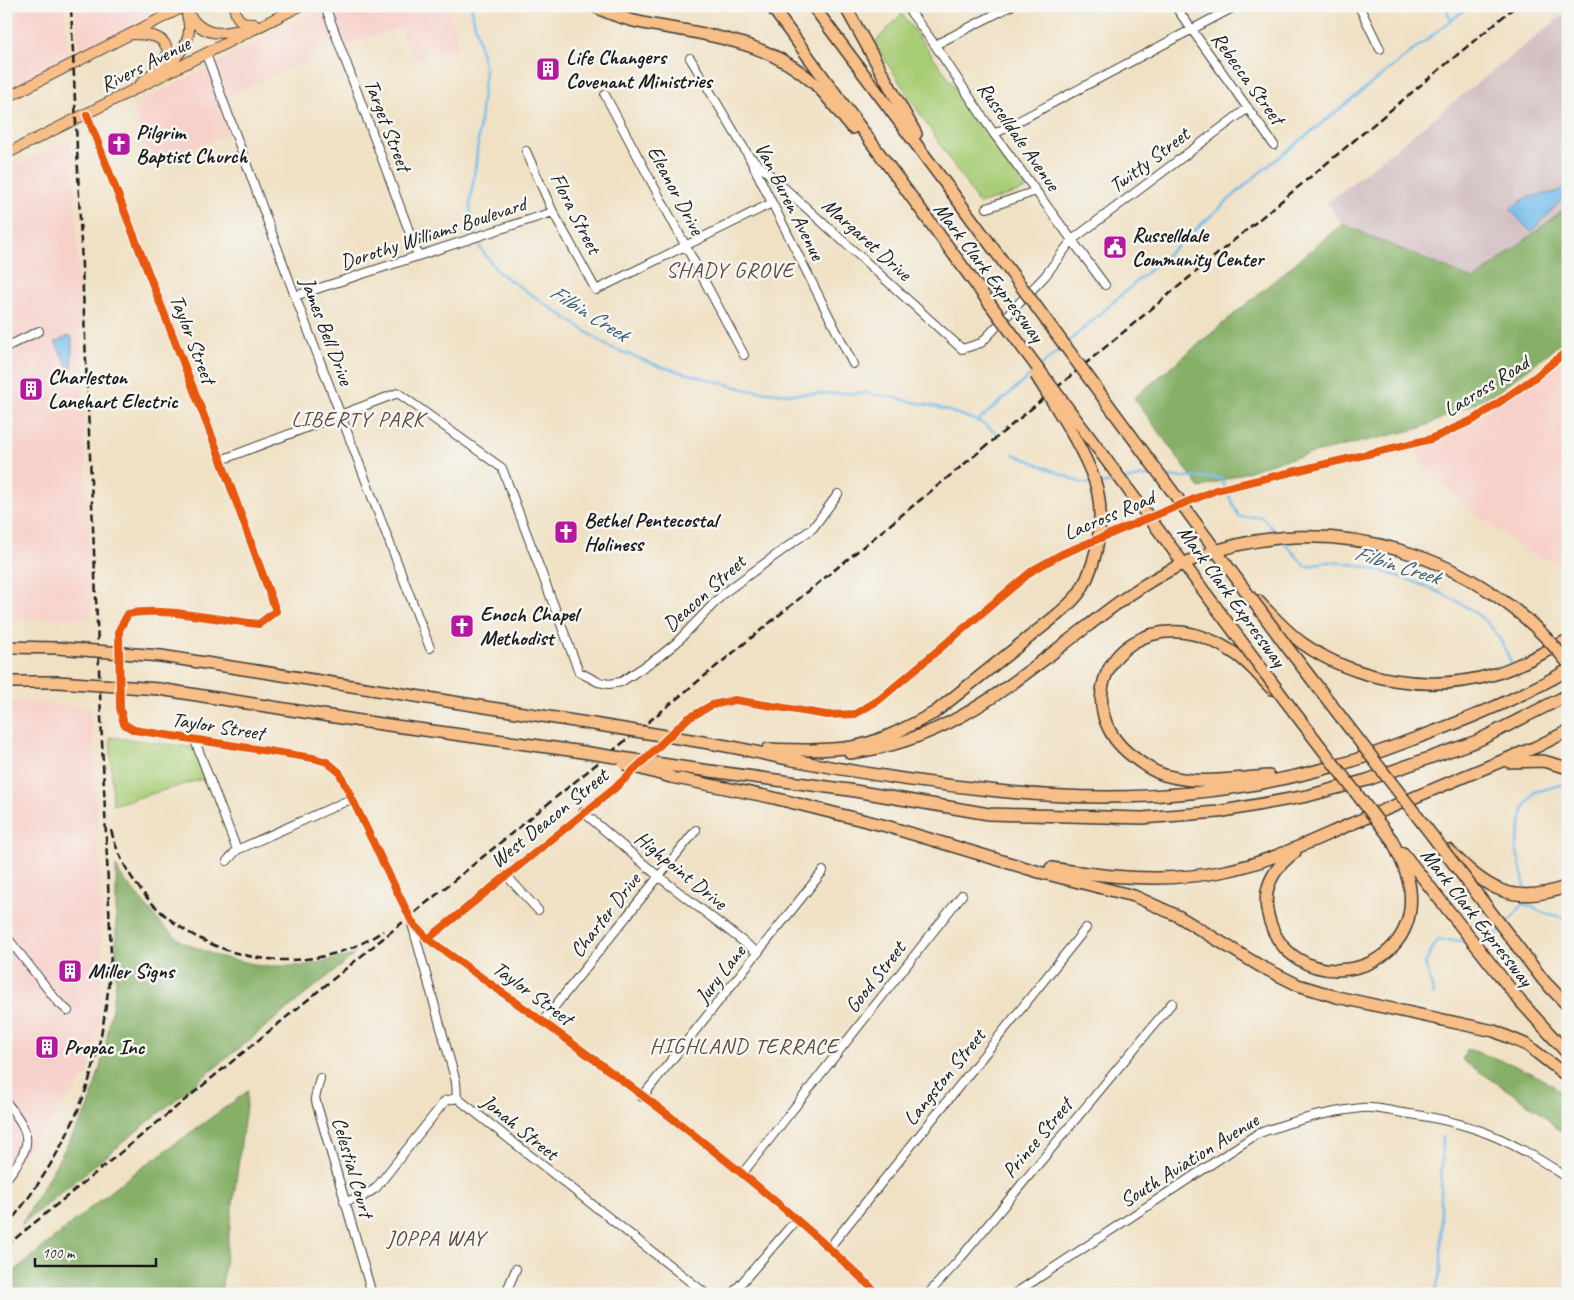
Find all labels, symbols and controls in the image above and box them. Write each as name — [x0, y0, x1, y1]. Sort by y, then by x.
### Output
street label: Rebecca Street — [1206, 26, 1292, 132]
street label: Rivers Avenue — [96, 30, 195, 98]
place label: Life Changers Covenant Ministries — [566, 44, 714, 94]
building icon: Life Changers Covenant Ministries — [535, 56, 561, 82]
street label: Target Street — [359, 75, 419, 178]
street label: Russelldale Avenue — [972, 76, 1067, 197]
place label: Pilgrim Baptist Church — [136, 119, 248, 169]
street label: Twitty Street — [1104, 120, 1196, 199]
church icon: Pilgrim Baptist Church — [106, 131, 132, 157]
street label: Van Buren Avenue — [749, 138, 831, 265]
street label: Eleanor Drive — [642, 141, 711, 240]
street label: Flora Street — [545, 168, 608, 260]
street label: Dorothy Williams Boulevard — [337, 190, 532, 275]
street label: Margaret Drive — [817, 192, 918, 287]
street label: Mark Clark Expressway — [928, 197, 1051, 349]
place label: Russelldale Community Center — [1132, 222, 1266, 273]
public building icon: Russelldale Community Center — [1102, 234, 1128, 260]
district label: SHADY GROVE — [666, 256, 796, 284]
street label: James Bell Drive — [294, 272, 360, 390]
water label: Filbin Creek — [544, 278, 637, 350]
street label: Taylor Street — [164, 291, 223, 390]
street label: Lacross Road — [1438, 348, 1537, 422]
place label: Charleston Lanehart Electric — [48, 364, 179, 414]
building icon: Charleston Lanehart Electric — [18, 376, 44, 402]
district label: LIBERTY PARK — [291, 405, 428, 433]
street label: Lacross Road — [1060, 483, 1162, 546]
place label: Bethel Pentecostal Holiness — [584, 507, 722, 557]
church icon: Bethel Pentecostal Holiness — [553, 519, 579, 545]
street label: Mark Clark Expressway — [1172, 520, 1293, 673]
water label: Filbin Creek — [1351, 539, 1447, 592]
street label: Deacon Street — [657, 548, 752, 637]
place label: Enoch Chapel Methodist — [480, 601, 582, 651]
church icon: Enoch Chapel Methodist — [449, 613, 475, 639]
street label: Taylor Street — [170, 706, 269, 747]
street label: West Deacon Street — [485, 761, 615, 873]
street label: Highpoint Drive — [630, 825, 733, 916]
street label: Mark Clark Expressway — [1415, 843, 1540, 993]
street label: Charter Drive — [564, 866, 647, 962]
street label: Good Street — [839, 934, 912, 1018]
street label: Jury Lane — [688, 939, 752, 1009]
street label: Taylor Street — [488, 955, 581, 1033]
building icon: Miller Signs — [57, 958, 83, 984]
place label: Miller Signs — [88, 958, 177, 984]
street label: Langston Street — [897, 1022, 992, 1130]
district label: HIGHLAND TERRACE — [650, 1032, 841, 1060]
building icon: Propac Inc — [34, 1034, 60, 1060]
place label: Propac Inc — [64, 1034, 146, 1060]
street label: Jonah Street — [476, 1087, 565, 1167]
street label: Prince Street — [996, 1090, 1080, 1183]
street label: South Aviation Avenue — [1115, 1106, 1264, 1213]
street label: Celestial Court — [326, 1114, 380, 1223]
district label: JOPPA WAY — [386, 1224, 488, 1252]
scale bar — [35, 1235, 156, 1267]
text: 100 m — [42, 1244, 76, 1263]

